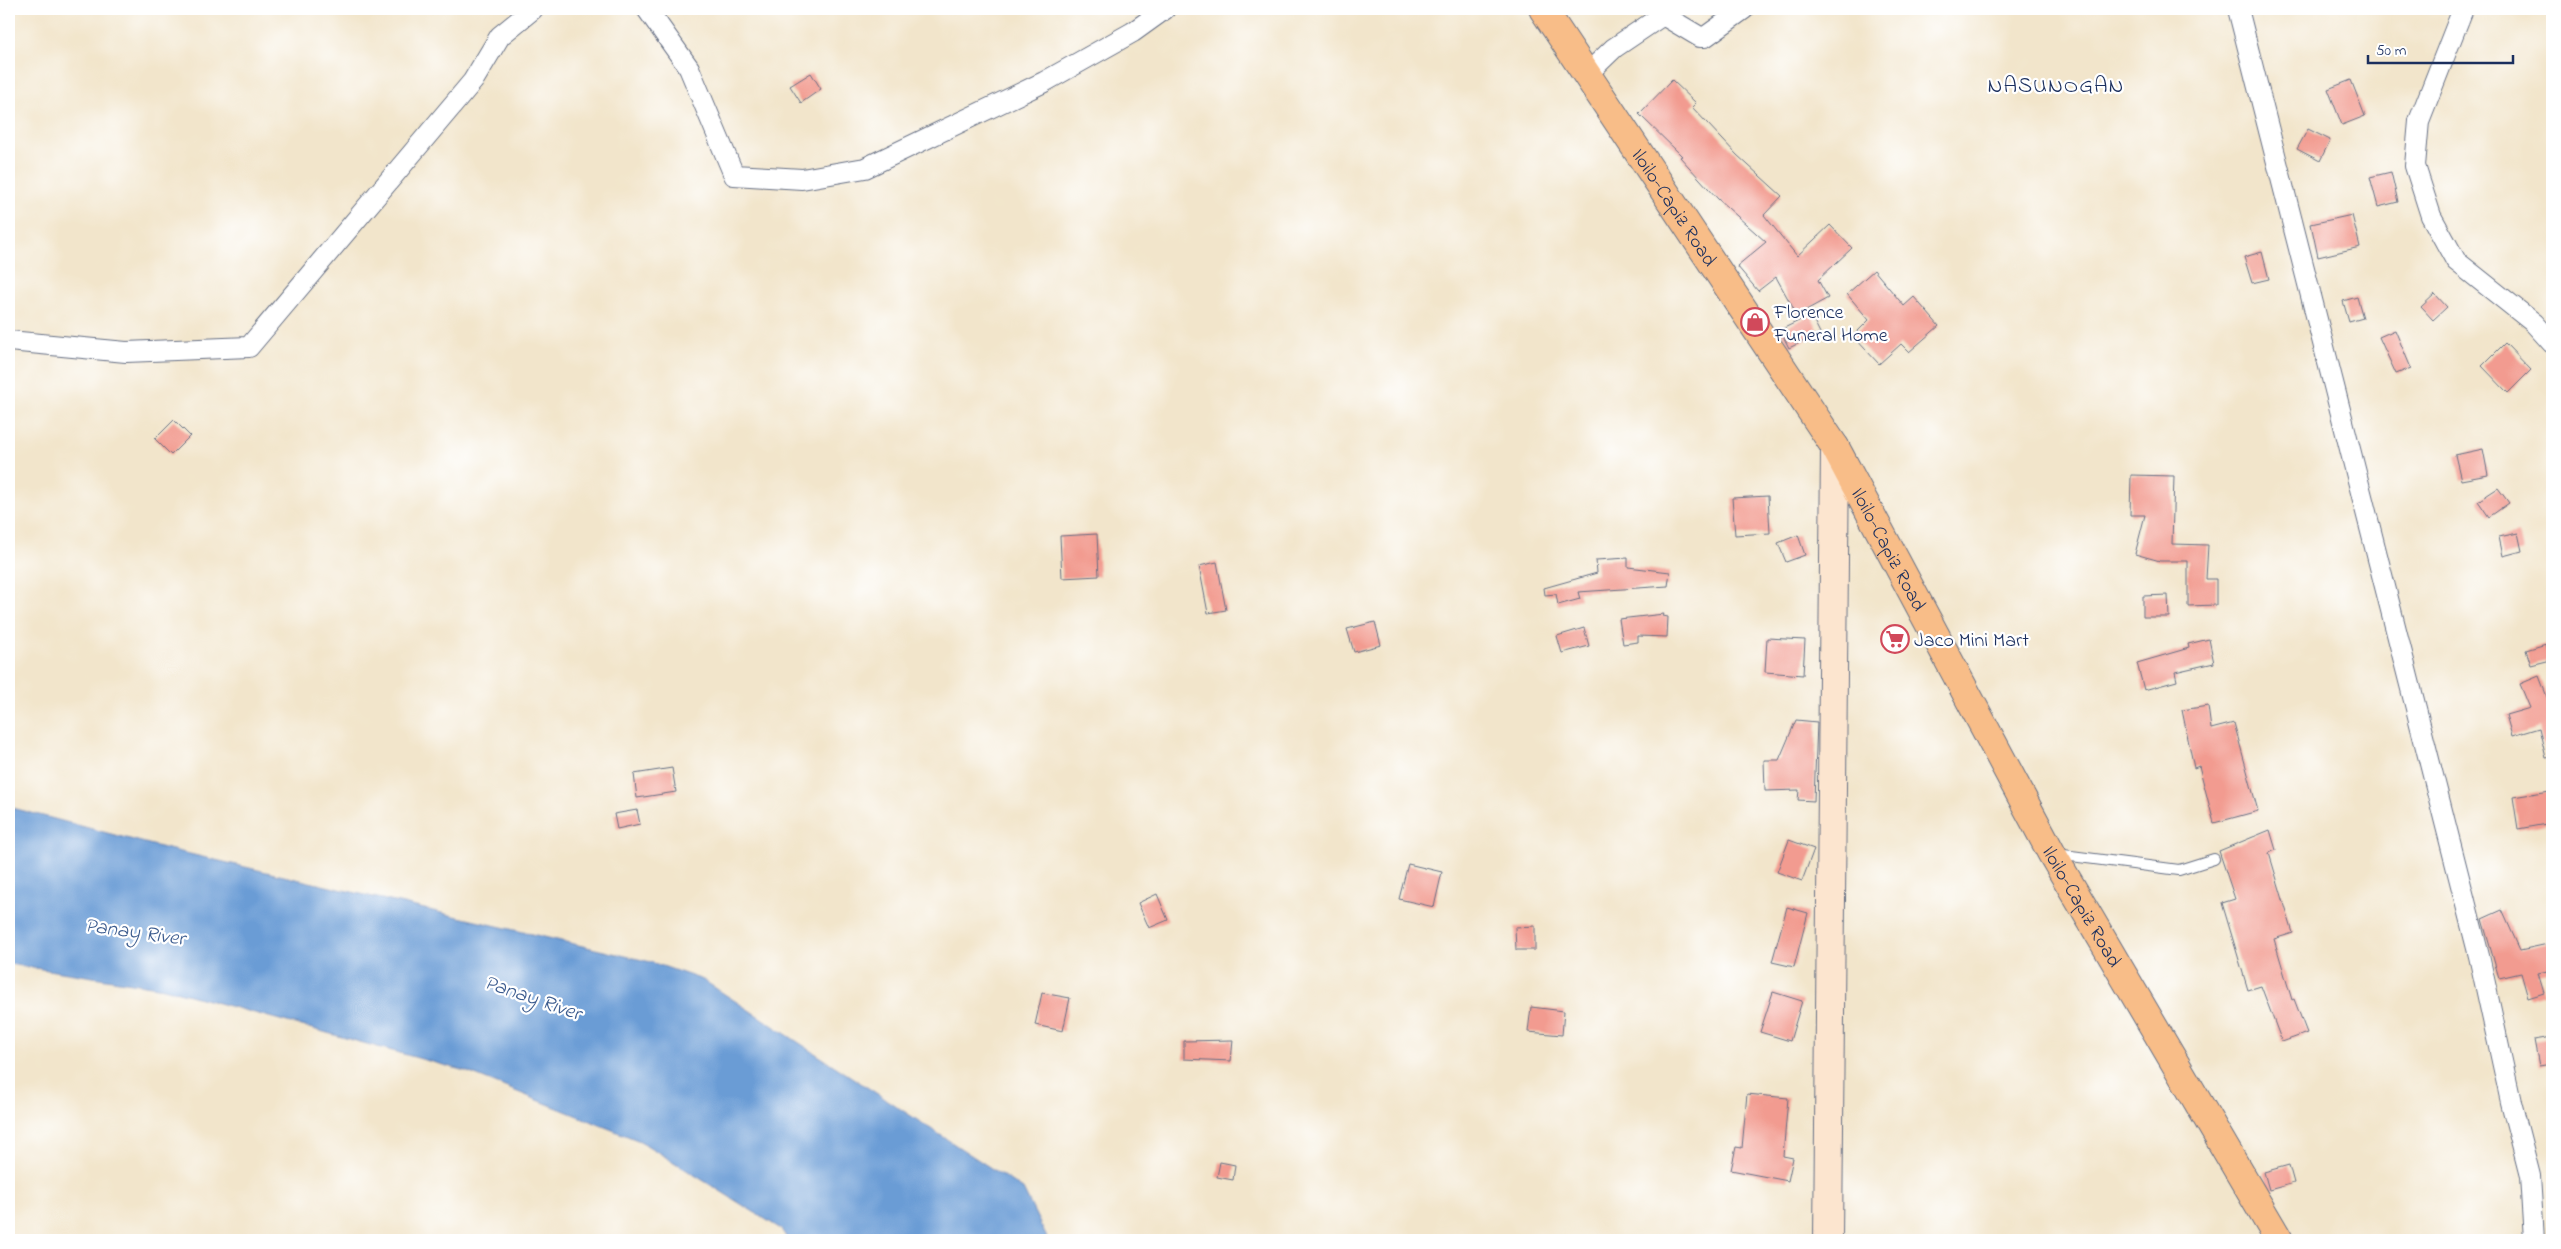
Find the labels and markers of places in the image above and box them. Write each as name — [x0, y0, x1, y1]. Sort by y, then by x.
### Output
place label: Florence Funeral Home — [1773, 299, 1888, 351]
shop icon: Florence Funeral Home — [1740, 307, 1770, 337]
supermarket icon: Jaco Mini Mart — [1880, 624, 1910, 654]
place label: Jaco Mini Mart — [1914, 627, 2029, 656]

